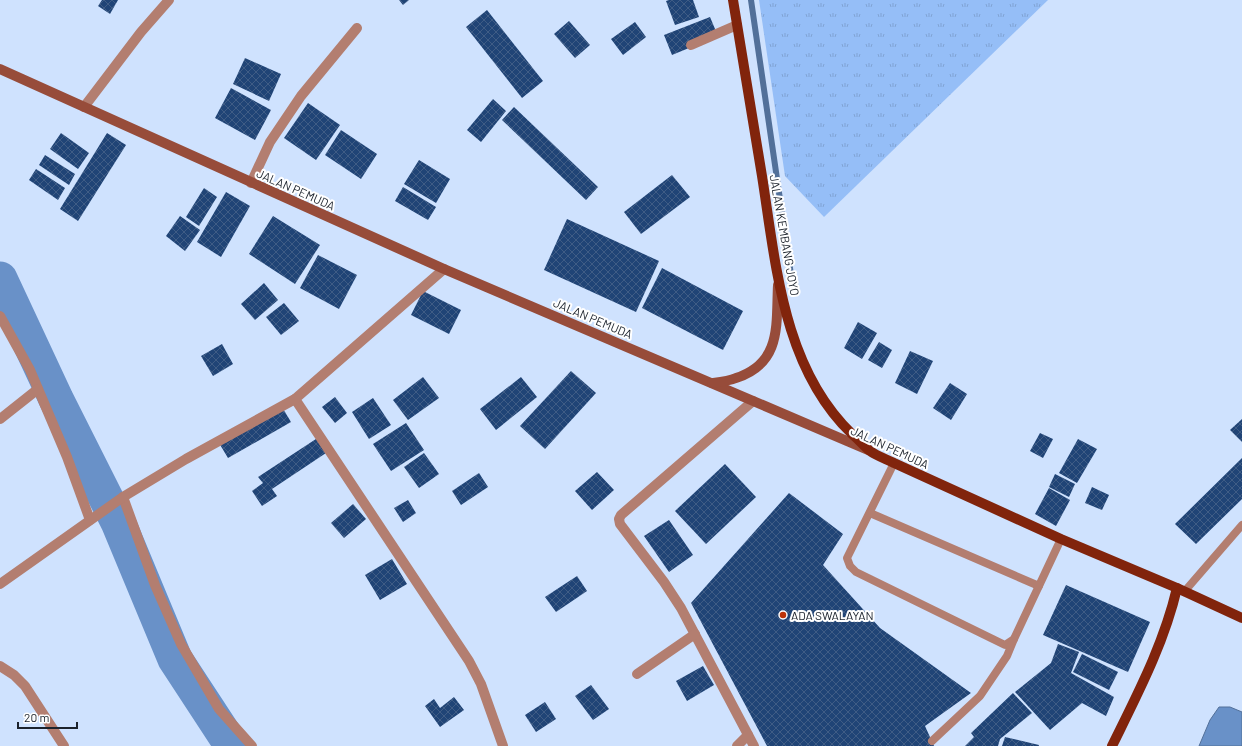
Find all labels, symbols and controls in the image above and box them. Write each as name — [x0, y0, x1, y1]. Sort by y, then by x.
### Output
street label: JALAN PEMUDA — [255, 165, 337, 213]
street label: JALAN KEMBANG JOYO — [767, 173, 803, 297]
street label: JALAN PEMUDA — [551, 295, 635, 341]
street label: JALAN PEMUDA — [849, 423, 931, 471]
place label: ADA SWALAYAN — [791, 608, 874, 622]
marker: ADA SWALAYAN — [778, 610, 788, 620]
scale bar — [18, 704, 77, 730]
text: 20 m — [24, 710, 50, 724]

